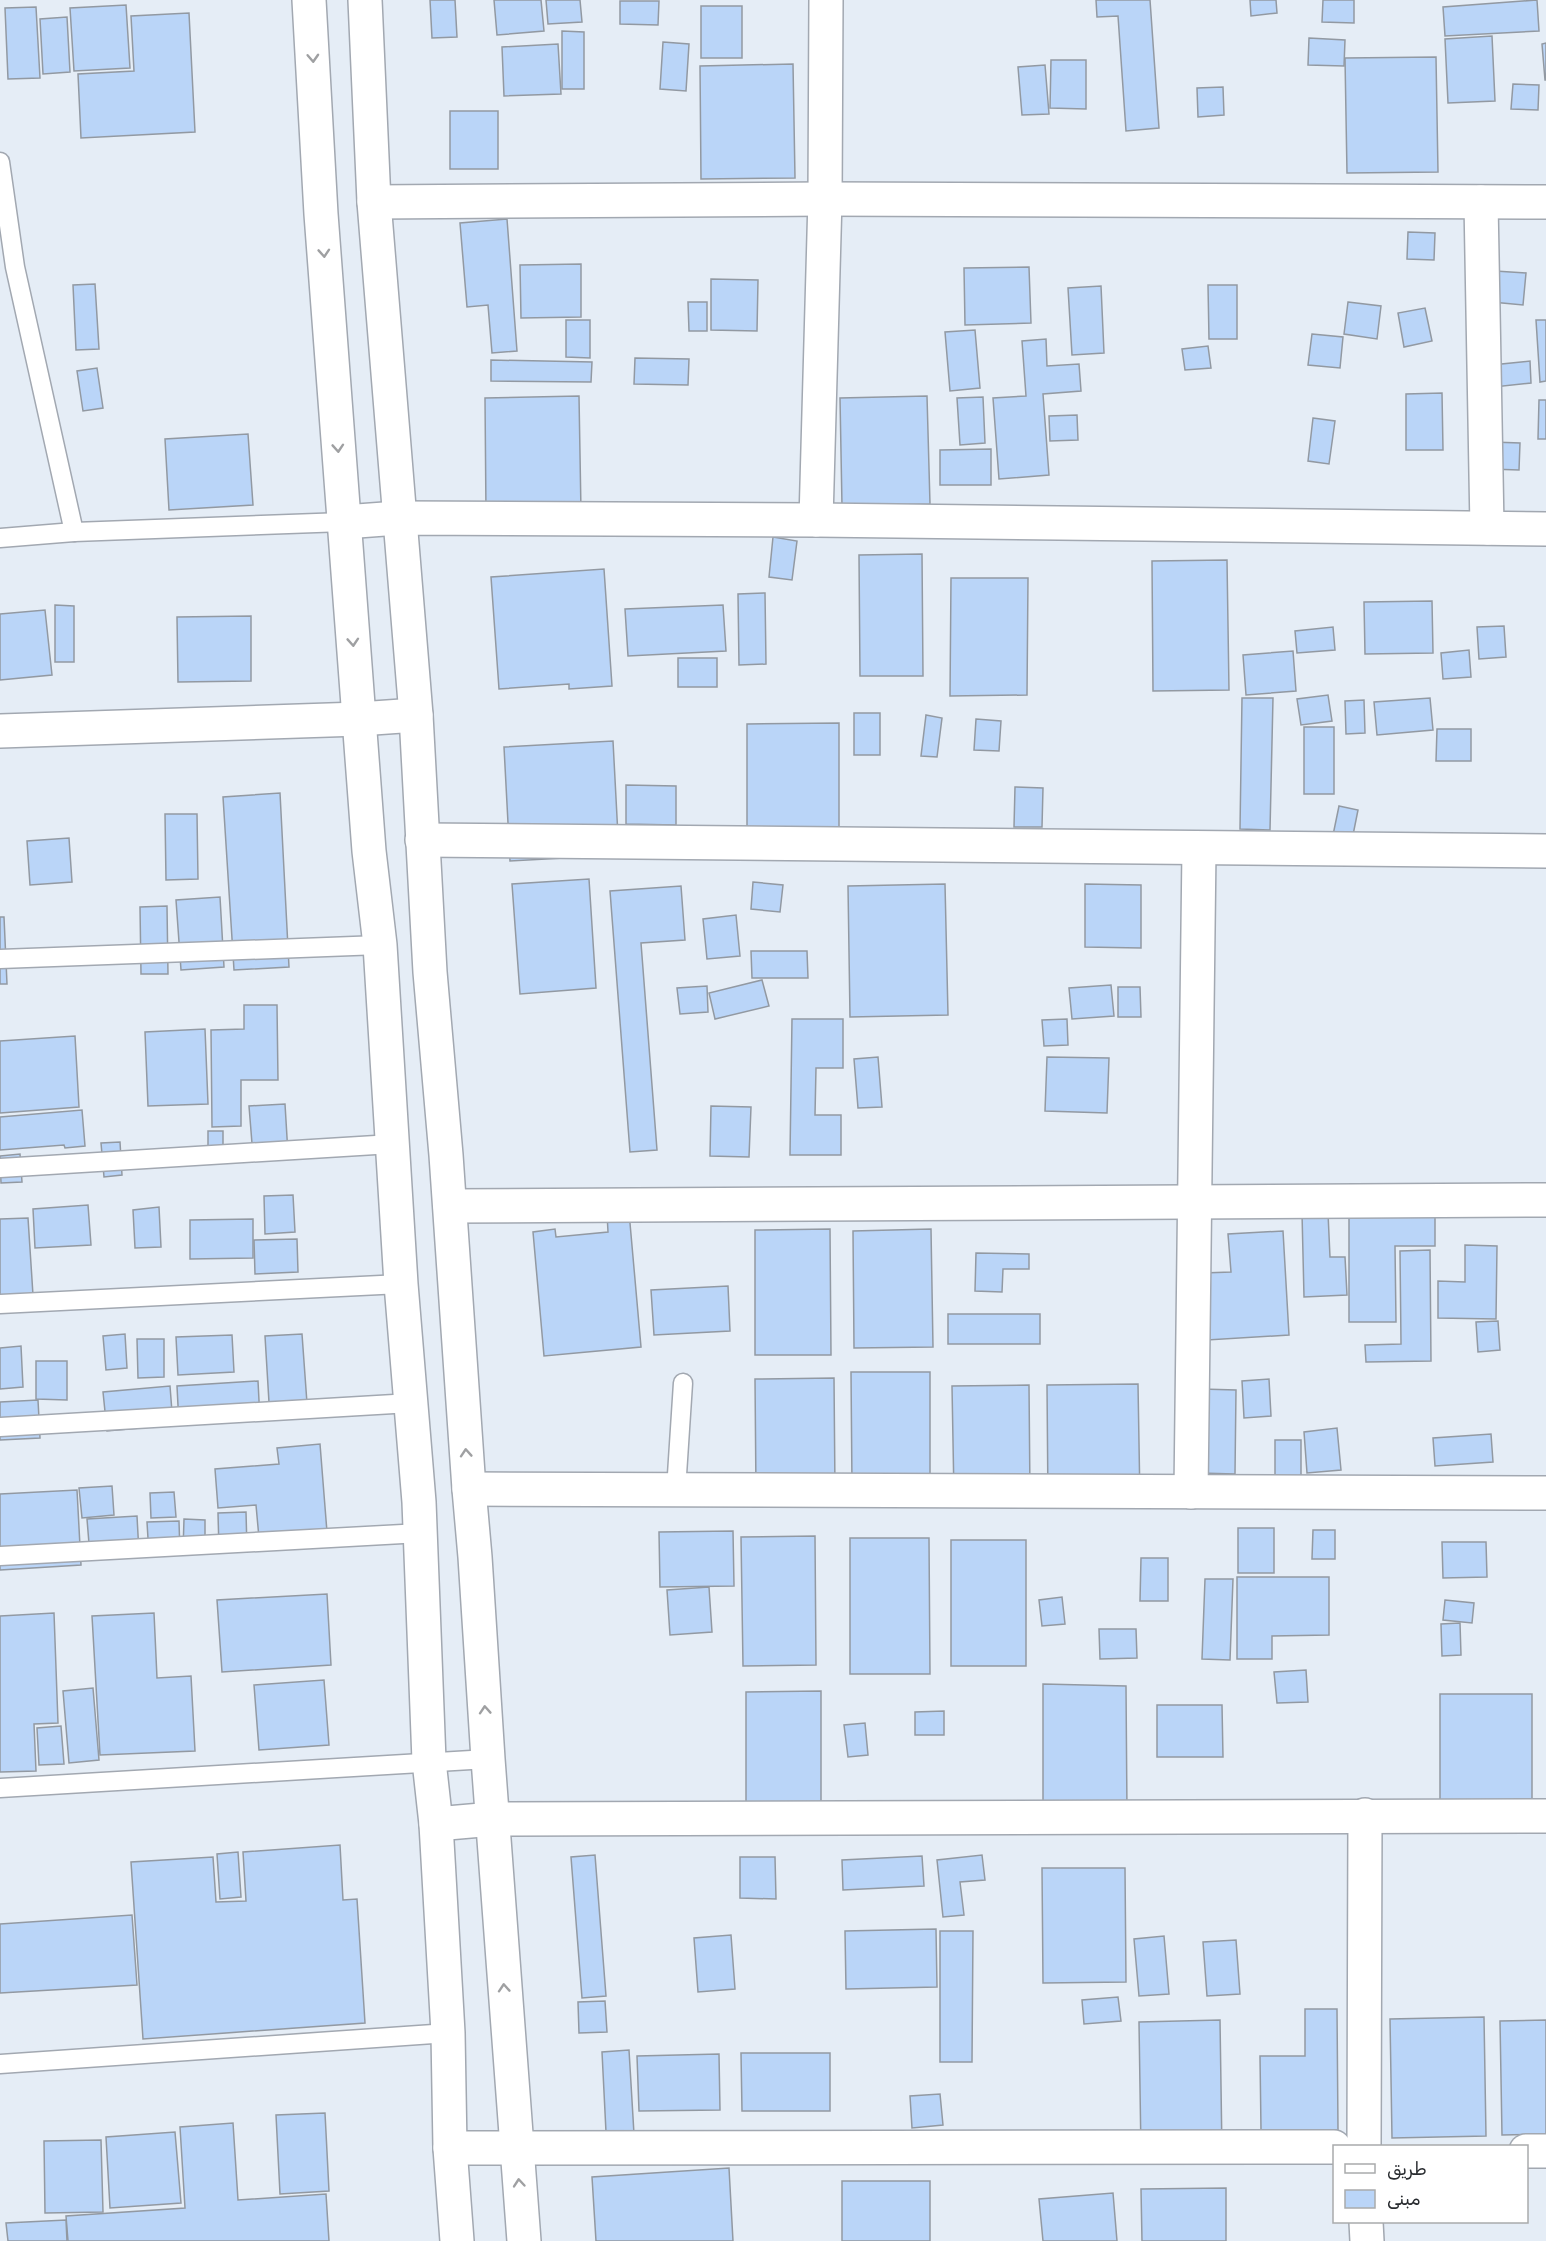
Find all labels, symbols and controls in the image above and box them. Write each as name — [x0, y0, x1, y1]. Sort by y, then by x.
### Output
one-way arrow — [306, 54, 319, 63]
one-way arrow — [317, 249, 330, 258]
one-way arrow — [332, 443, 345, 452]
one-way arrow — [346, 637, 359, 647]
one-way arrow — [460, 1448, 473, 1457]
one-way arrow — [478, 1705, 491, 1714]
one-way arrow — [498, 1984, 511, 1993]
legend — [1333, 2145, 1528, 2223]
text: طريق — [1387, 2158, 1427, 2180]
one-way arrow — [513, 2178, 526, 2187]
text: مبنى — [1387, 2188, 1421, 2210]

